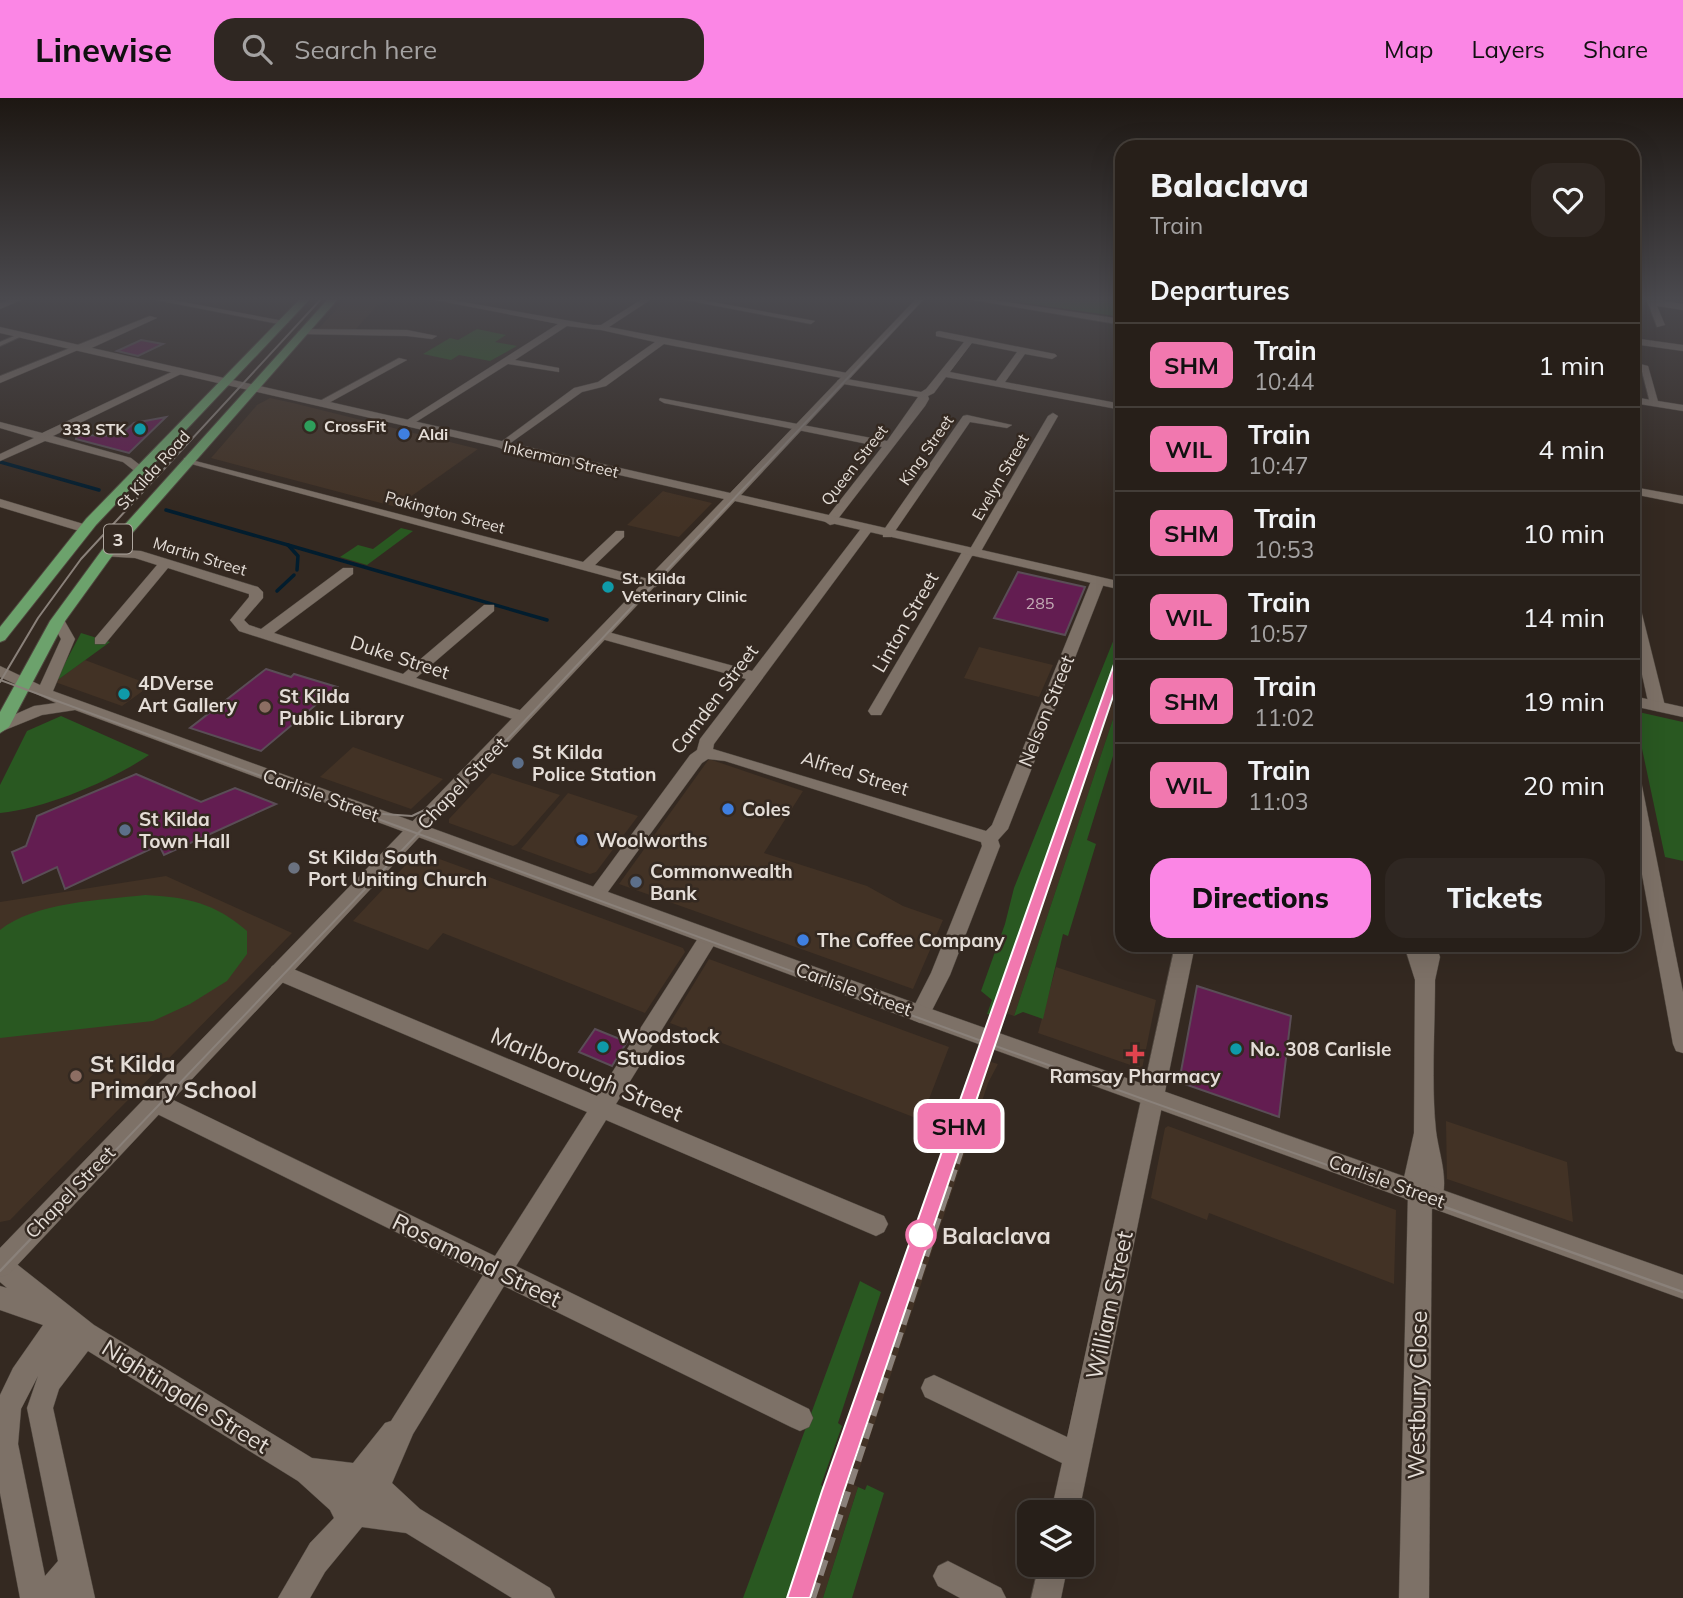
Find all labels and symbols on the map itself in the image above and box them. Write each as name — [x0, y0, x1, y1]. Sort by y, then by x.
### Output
street label: King Street — [894, 411, 958, 489]
place label: CrossFit — [324, 416, 386, 436]
marker: CrossFit — [302, 418, 318, 434]
place label: 333 STK — [62, 419, 127, 439]
street label: Queen Street — [816, 420, 892, 509]
marker: 333 STK — [132, 421, 148, 437]
place label: Aldi — [418, 424, 448, 444]
street label: St Kilda Road — [112, 426, 194, 514]
marker: Aldi — [396, 426, 412, 442]
street label: Evelyn Street — [967, 430, 1033, 524]
street label: Inkerman Street — [501, 436, 621, 482]
street label: Pakington Street — [383, 486, 507, 538]
road number: 3 — [104, 524, 132, 554]
street label: Martin Street — [151, 532, 250, 580]
street label: Linton Street — [867, 567, 944, 677]
place label: St. Kilda Veterinary Clinic — [621, 568, 747, 606]
marker: St. Kilda Veterinary Clinic — [600, 579, 616, 595]
house number: 285 — [1026, 593, 1054, 613]
street label: Duke Street — [348, 630, 453, 684]
street label: Camden Street — [665, 639, 763, 759]
street label: Nelson Street — [1013, 651, 1079, 770]
place label: 4DVerse Art Gallery — [138, 671, 238, 717]
place label: St Kilda Public Library — [279, 684, 405, 730]
marker: 4DVerse Art Gallery — [116, 686, 132, 702]
marker: St Kilda Public Library — [257, 699, 273, 715]
street label: Chapel Street — [412, 732, 512, 834]
place label: St Kilda Police Station — [532, 740, 656, 786]
street label: Alfred Street — [798, 745, 912, 801]
marker: St Kilda Police Station — [510, 755, 526, 771]
street label: Carlisle Street — [260, 763, 383, 827]
place label: Coles — [742, 797, 791, 821]
marker: Coles — [720, 801, 736, 817]
place label: St Kilda Town Hall — [139, 807, 230, 853]
marker: St Kilda Town Hall — [117, 822, 133, 838]
place label: Woolworths — [596, 828, 708, 852]
marker: Woolworths — [574, 832, 590, 848]
place label: St Kilda South Port Uniting Church — [308, 845, 487, 891]
place label: Commonwealth Bank — [650, 859, 793, 905]
marker: St Kilda South Port Uniting Church — [286, 860, 302, 876]
marker: Commonwealth Bank — [628, 874, 644, 890]
place label: The Coffee Company — [817, 928, 1005, 952]
marker: The Coffee Company — [795, 932, 811, 948]
street label: Carlisle Street — [793, 957, 916, 1021]
street label: Marlborough Street — [487, 1020, 687, 1128]
place label: Woodstock Studios — [617, 1024, 720, 1070]
place label: No. 308 Carlisle — [1250, 1037, 1391, 1061]
marker: Woodstock Studios — [595, 1039, 611, 1055]
marker: No. 308 Carlisle — [1228, 1041, 1244, 1057]
marker: Ramsay Pharmacy — [1127, 1046, 1143, 1062]
place label: St Kilda Primary School — [90, 1049, 257, 1104]
place label: Ramsay Pharmacy — [1049, 1064, 1221, 1088]
marker: St Kilda Primary School — [68, 1068, 84, 1084]
line badge: SHM — [919, 1103, 999, 1149]
street label: Chapel Street — [20, 1141, 120, 1243]
street label: Carlisle Street — [1326, 1149, 1449, 1213]
street label: Rosamond Street — [388, 1207, 566, 1313]
marker: Balaclava — [906, 1220, 936, 1250]
place label: Balaclava — [942, 1221, 1051, 1250]
street label: William Street — [1079, 1228, 1139, 1382]
street label: Westbury Close — [1401, 1310, 1433, 1480]
street label: Nightingale Street — [97, 1333, 275, 1459]

